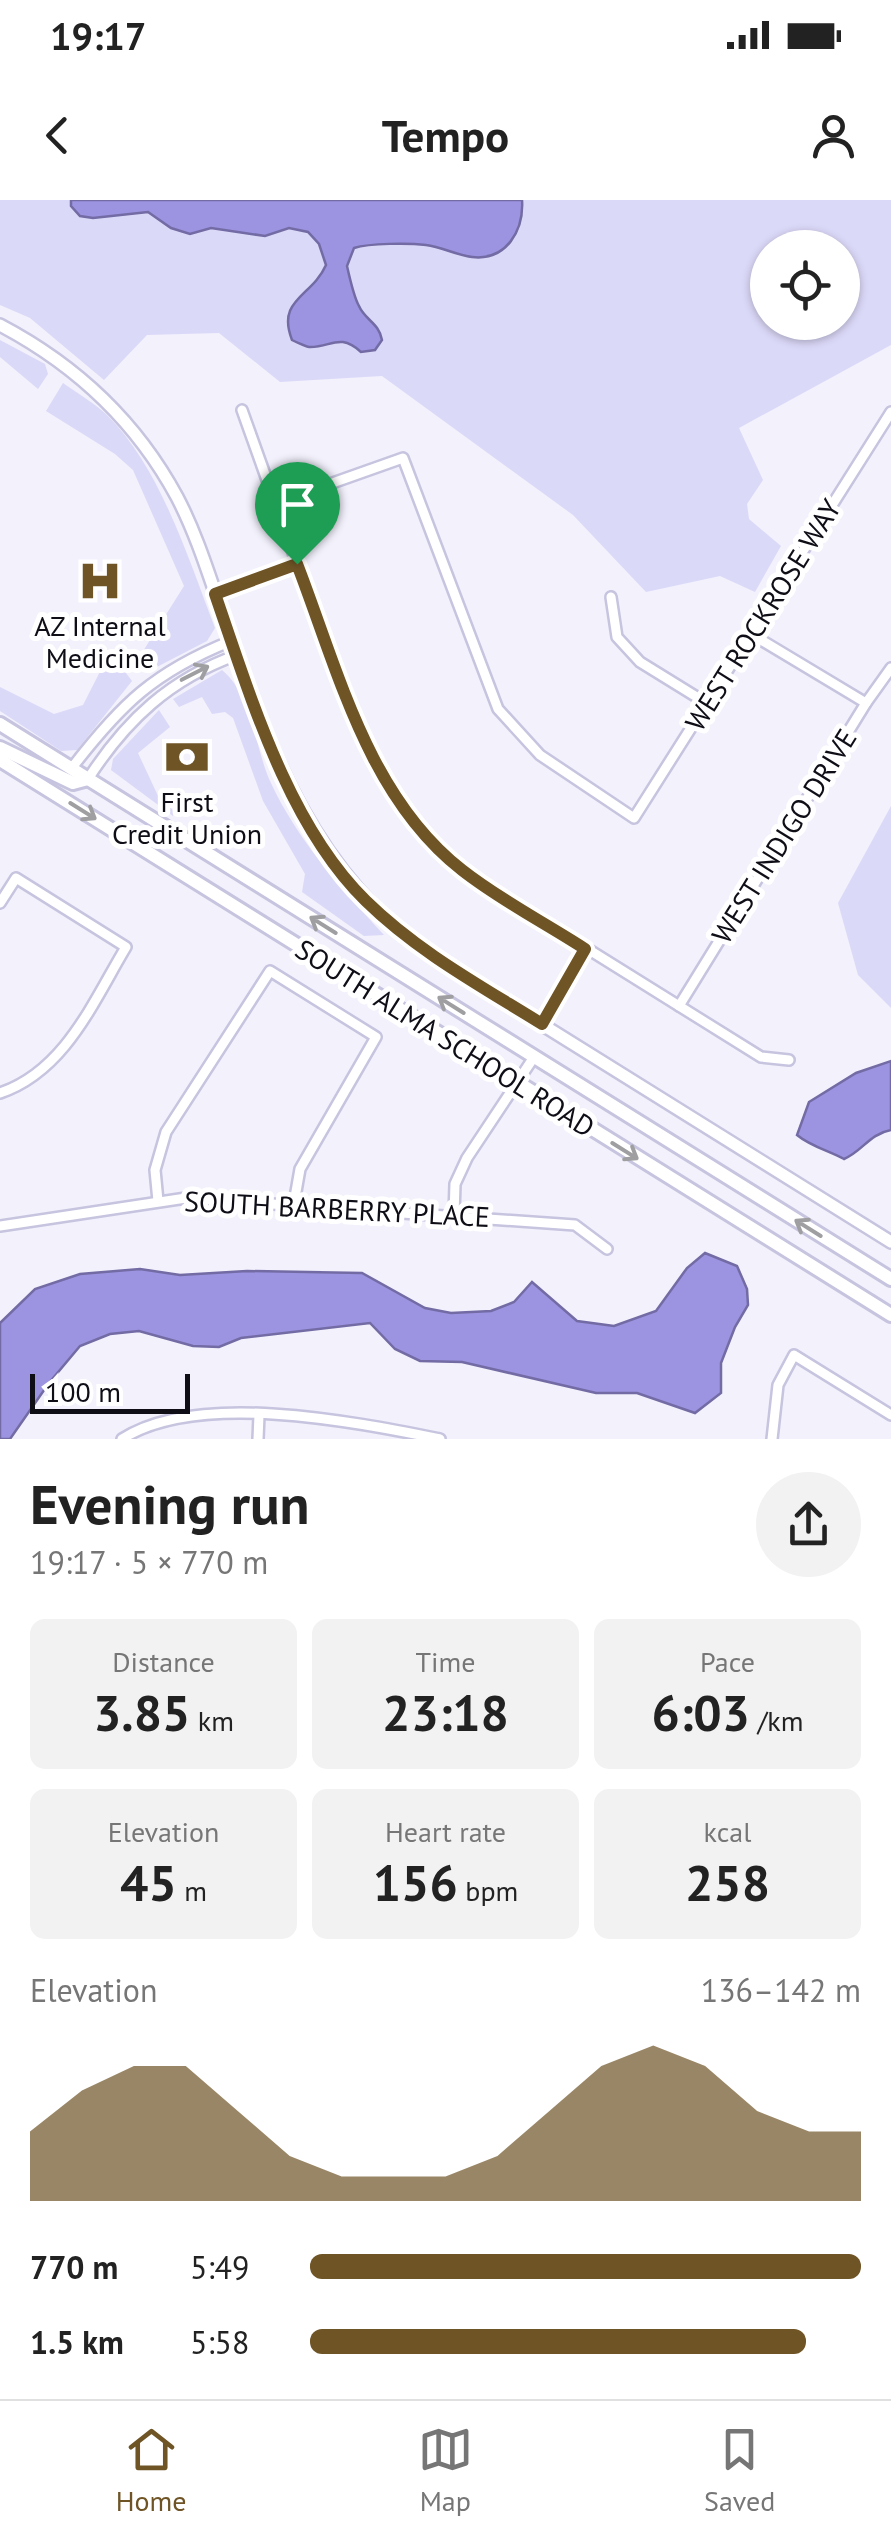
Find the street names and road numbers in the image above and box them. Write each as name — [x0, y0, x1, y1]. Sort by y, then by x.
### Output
street label: WEST ROCKROSE WAY — [676, 492, 849, 738]
street label: WEST INDIGO DRIVE — [703, 722, 865, 950]
street label: SOUTH ALMA SCHOOL ROAD — [289, 930, 602, 1145]
street label: SOUTH BARBERRY PLACE — [183, 1182, 491, 1235]

